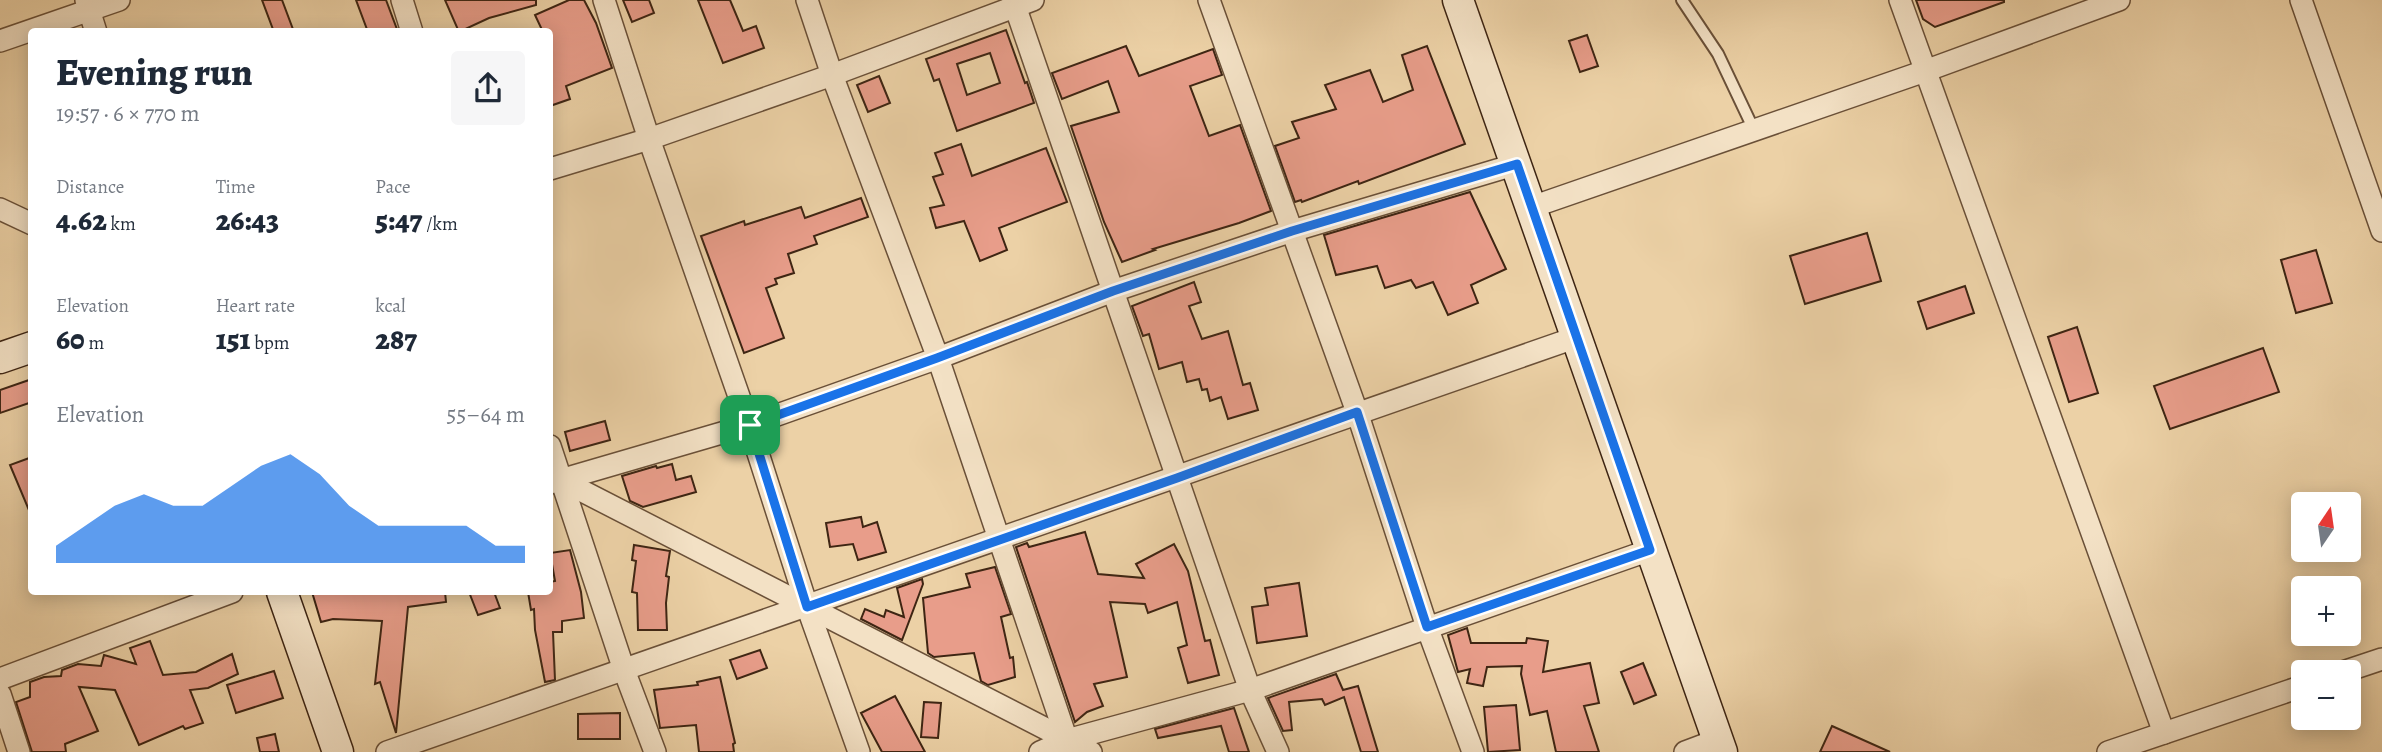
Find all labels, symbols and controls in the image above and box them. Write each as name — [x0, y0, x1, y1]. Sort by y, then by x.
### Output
text: Evening run — [56, 46, 253, 98]
button: share — [451, 51, 525, 125]
text: 19:57 · 6 × 770 m — [56, 98, 200, 129]
text: Distance — [56, 174, 124, 200]
text: Time — [216, 174, 255, 200]
text: Pace — [375, 174, 411, 200]
text: 4.62 — [56, 200, 107, 240]
text: 26:43 — [216, 200, 279, 240]
text: 5:47 — [375, 200, 423, 240]
text: km — [107, 211, 136, 237]
text: /km — [423, 211, 458, 237]
text: Elevation — [56, 293, 129, 319]
text: Heart rate — [216, 293, 295, 319]
text: kcal — [375, 293, 406, 319]
text: 60 — [56, 319, 85, 359]
text: 151 — [216, 319, 250, 359]
text: 287 — [375, 319, 417, 359]
text: m — [85, 330, 104, 356]
text: bpm — [250, 330, 290, 356]
pin — [720, 395, 780, 455]
text: Elevation — [56, 399, 144, 430]
text: 55–64 m — [447, 399, 525, 430]
icon: arrive — [731, 406, 769, 444]
north arrow — [2291, 492, 2361, 562]
map controls — [2291, 492, 2361, 730]
button: + — [2291, 576, 2361, 646]
button: − — [2291, 660, 2361, 730]

